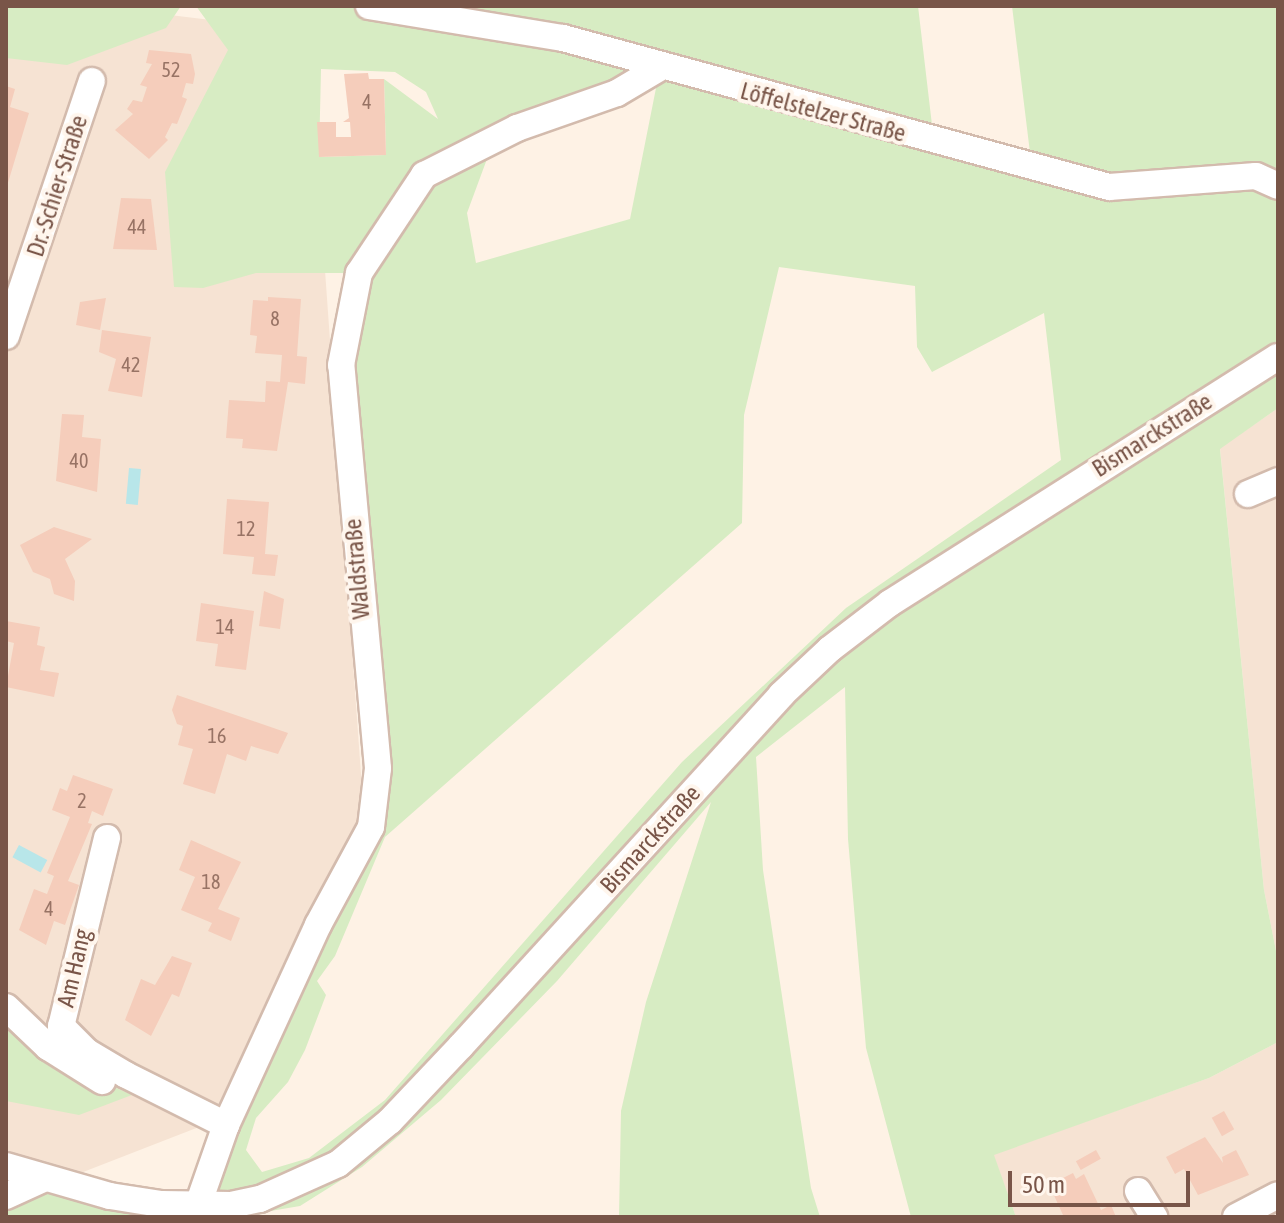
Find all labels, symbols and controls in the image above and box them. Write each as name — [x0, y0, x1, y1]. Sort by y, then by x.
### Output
house number: 52 — [162, 57, 180, 81]
street label: Löffelstelzer Straße — [737, 76, 909, 148]
house number: 4 — [362, 89, 372, 113]
street label: Dr.-Schier-Straße — [21, 112, 93, 260]
house number: 44 — [128, 214, 146, 238]
house number: 8 — [270, 306, 280, 330]
house number: 42 — [122, 352, 140, 376]
street label: Bismarckstraße — [1087, 387, 1217, 483]
house number: 40 — [70, 448, 88, 472]
house number: 12 — [237, 516, 255, 540]
street label: Waldstraße — [338, 518, 376, 620]
house number: 14 — [216, 614, 234, 638]
house number: 16 — [208, 723, 226, 747]
street label: Bismarckstraße — [594, 779, 706, 899]
house number: 2 — [77, 788, 87, 812]
house number: 18 — [202, 869, 220, 893]
house number: 4 — [44, 896, 54, 920]
street label: Am Hang — [51, 926, 97, 1010]
scale bar — [1012, 1155, 1194, 1205]
text: 50 m — [1022, 1171, 1065, 1198]

